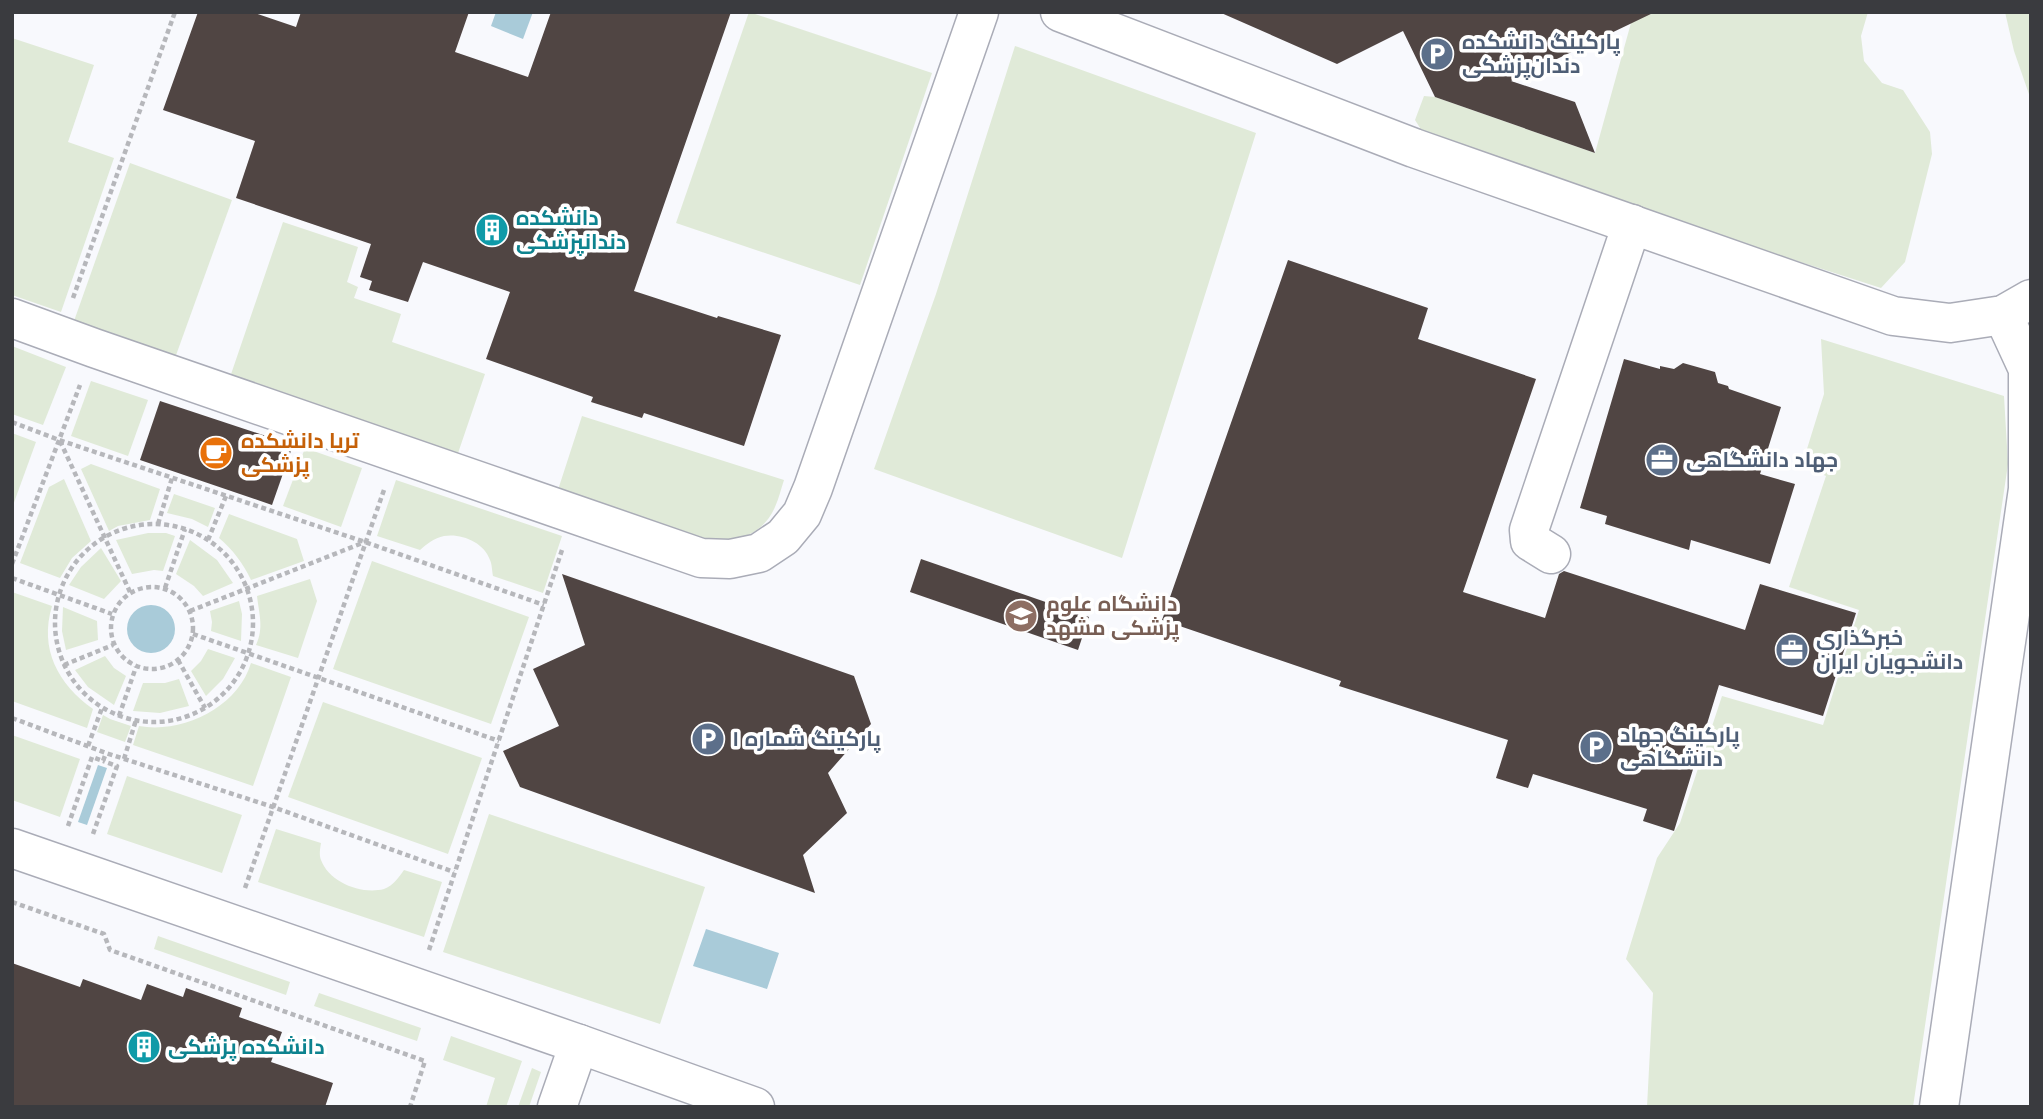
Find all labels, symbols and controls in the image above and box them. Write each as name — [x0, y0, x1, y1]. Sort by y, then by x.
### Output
place label: پارکینگ دانشکده دندان‌پزشکی — [1462, 30, 1621, 81]
parking icon: پارکینگ دانشکده دندان‌پزشکی — [1418, 35, 1456, 73]
place label: دانشکده دندانپزشکی — [516, 206, 626, 257]
building icon: دانشکده دندانپزشکی — [473, 211, 511, 249]
place label: تریا دانشکده پزشکی — [241, 429, 360, 480]
cafe icon: تریا دانشکده پزشکی — [197, 434, 235, 472]
office icon: جهاد دانشگاهی — [1643, 441, 1681, 479]
place label: جهاد دانشگاهی — [1686, 448, 1838, 473]
place label: دانشگاه علوم پزشکی مشهد — [1046, 592, 1180, 643]
school or university icon: دانشگاه علوم پزشکی مشهد — [1002, 597, 1040, 635]
place label: خبرگذاری دانشجویان ایران — [1816, 626, 1963, 675]
office icon: خبرگذاری دانشجویان ایران — [1773, 631, 1811, 669]
parking icon: پارکینگ شماره ۱ — [689, 720, 727, 758]
place label: پارکینگ جهاد دانشگاهی — [1620, 723, 1740, 771]
place label: پارکینگ شماره ۱ — [732, 727, 881, 754]
parking icon: پارکینگ جهاد دانشگاهی — [1577, 728, 1615, 766]
building icon: دانشکده پزشکی — [125, 1028, 163, 1066]
place label: دانشکده پزشکی — [168, 1035, 325, 1062]

